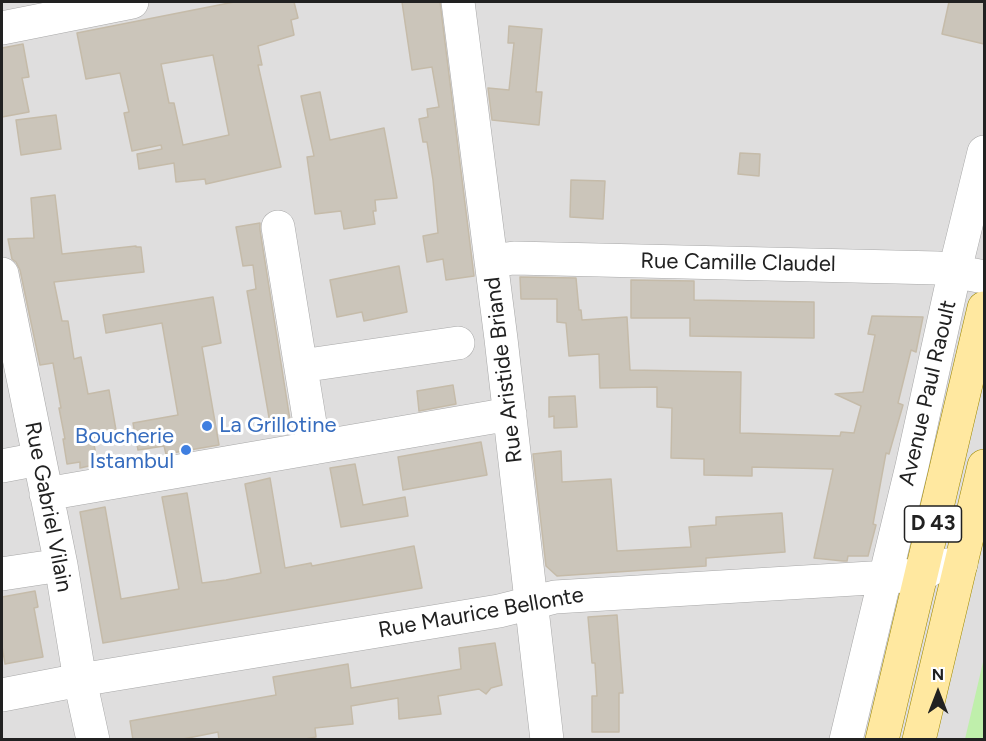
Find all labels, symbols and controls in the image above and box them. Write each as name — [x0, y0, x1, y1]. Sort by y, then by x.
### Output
street label: Rue Camille Claudel — [640, 248, 836, 278]
street label: Rue Aristide Briand — [479, 275, 529, 465]
street label: Avenue Paul Raoult — [894, 298, 962, 488]
place label: La Grillotine — [219, 413, 337, 439]
marker: La Grillotine — [200, 419, 214, 433]
street label: Rue Gabriel Vilain — [19, 420, 77, 594]
place label: Boucherie Istambul — [75, 424, 174, 476]
marker: Boucherie Istambul — [179, 443, 193, 457]
road number: D 43 — [904, 506, 962, 542]
street label: Rue Maurice Bellonte — [376, 582, 586, 644]
north arrow — [908, 663, 968, 723]
text: N — [932, 665, 944, 684]

